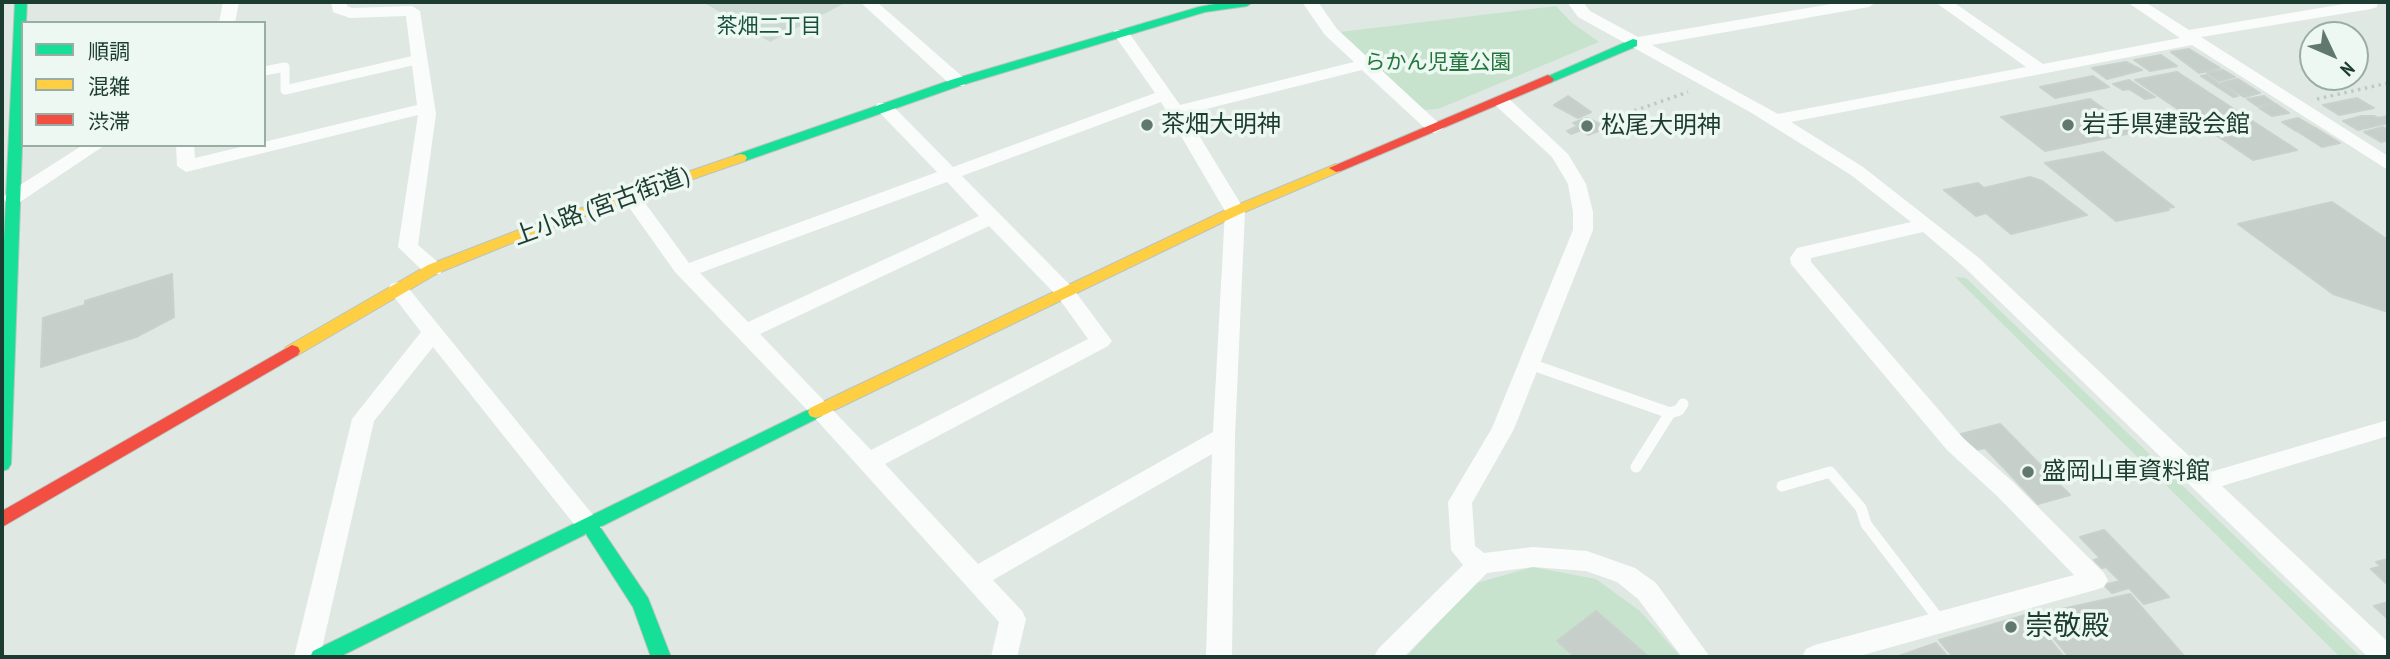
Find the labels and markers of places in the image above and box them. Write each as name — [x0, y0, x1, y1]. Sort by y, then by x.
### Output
place label: 茶畑大明神 — [1161, 111, 1281, 139]
place label: 岩手県建設会館 — [2082, 111, 2250, 139]
place label: 松尾大明神 — [1601, 112, 1721, 140]
marker: 茶畑大明神 — [1139, 117, 1155, 133]
marker: 岩手県建設会館 — [2060, 117, 2076, 133]
marker: 松尾大明神 — [1579, 118, 1595, 134]
place label: 盛岡山車資料館 — [2042, 458, 2210, 486]
marker: 盛岡山車資料館 — [2020, 464, 2036, 480]
place label: 崇敬殿 — [2025, 610, 2109, 644]
marker: 崇敬殿 — [2003, 619, 2019, 635]

